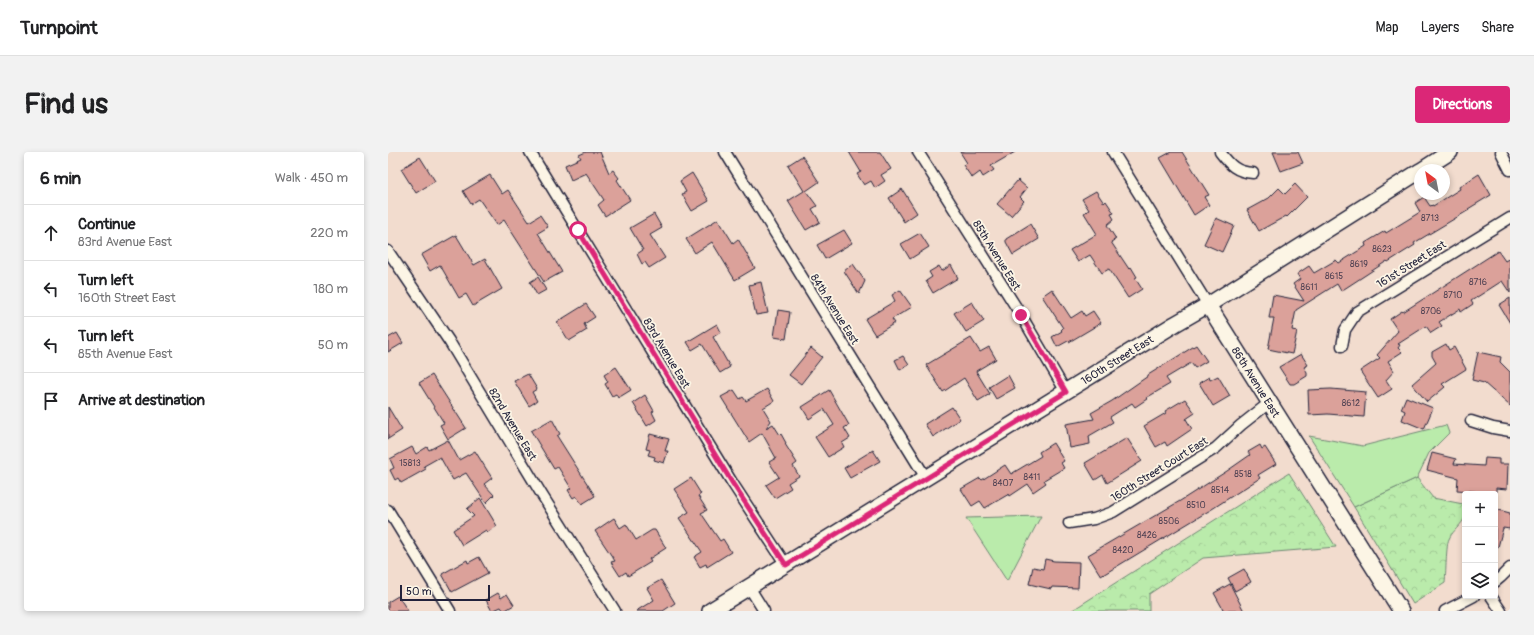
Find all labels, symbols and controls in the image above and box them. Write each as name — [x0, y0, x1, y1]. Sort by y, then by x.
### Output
text: Turnpoint — [20, 16, 98, 40]
text: Map — [1376, 19, 1399, 36]
text: Layers — [1421, 19, 1459, 36]
text: Share — [1481, 19, 1514, 36]
button: Directions — [1415, 86, 1510, 123]
text: Find us — [24, 87, 108, 122]
north arrow — [1414, 164, 1450, 200]
text: 6 min — [40, 168, 81, 189]
text: Walk · 450 m — [275, 170, 348, 186]
house number: 8713 — [1421, 213, 1439, 224]
text: Continue — [78, 215, 136, 234]
street label: 85th Avenue East — [970, 218, 1024, 293]
route start — [569, 221, 587, 239]
icon: ahead — [40, 222, 62, 244]
text: 220 m — [310, 225, 348, 241]
text: 83rd Avenue East — [78, 234, 172, 250]
street label: 161st Street East — [1374, 238, 1449, 291]
house number: 8623 — [1372, 244, 1392, 255]
house number: 8619 — [1350, 259, 1368, 270]
text: Turn left — [78, 271, 134, 290]
house number: 8615 — [1325, 271, 1343, 282]
street label: 84th Avenue East — [808, 272, 862, 347]
house number: 8716 — [1469, 277, 1487, 288]
icon: left — [40, 278, 62, 300]
text: 180 m — [313, 281, 348, 297]
house number: 8611 — [1301, 282, 1317, 293]
text: 160th Street East — [78, 290, 176, 306]
house number: 8710 — [1444, 290, 1462, 301]
route end — [1012, 306, 1030, 324]
house number: 8706 — [1421, 306, 1441, 317]
street label: 83rd Avenue East — [641, 316, 693, 391]
text: Turn left — [78, 327, 134, 346]
street label: 160th Street East — [1079, 333, 1156, 388]
icon: left — [40, 334, 62, 356]
text: 50 m — [318, 337, 348, 353]
street label: 86th Avenue East — [1229, 345, 1283, 420]
text: 85th Avenue East — [78, 346, 172, 362]
street label: 82nd Avenue East — [486, 386, 540, 463]
icon: arrive — [40, 390, 62, 412]
text: Arrive at destination — [78, 391, 205, 410]
house number: 8612 — [1342, 398, 1360, 409]
street label: 160th Street Court East — [1109, 434, 1210, 505]
house number: 15813 — [399, 458, 421, 469]
house number: 8518 — [1234, 469, 1252, 480]
house number: 8411 — [1024, 472, 1040, 483]
house number: 8407 — [993, 478, 1014, 489]
house number: 8514 — [1211, 485, 1230, 496]
map controls — [1462, 491, 1498, 599]
button: + — [1462, 491, 1498, 527]
house number: 8510 — [1186, 500, 1206, 511]
house number: 8506 — [1159, 516, 1179, 527]
button: − — [1462, 527, 1498, 563]
house number: 8426 — [1137, 530, 1157, 541]
house number: 8420 — [1113, 545, 1133, 556]
button: layers — [1462, 563, 1498, 599]
scale bar — [400, 583, 490, 602]
text: 50 m — [406, 585, 432, 598]

